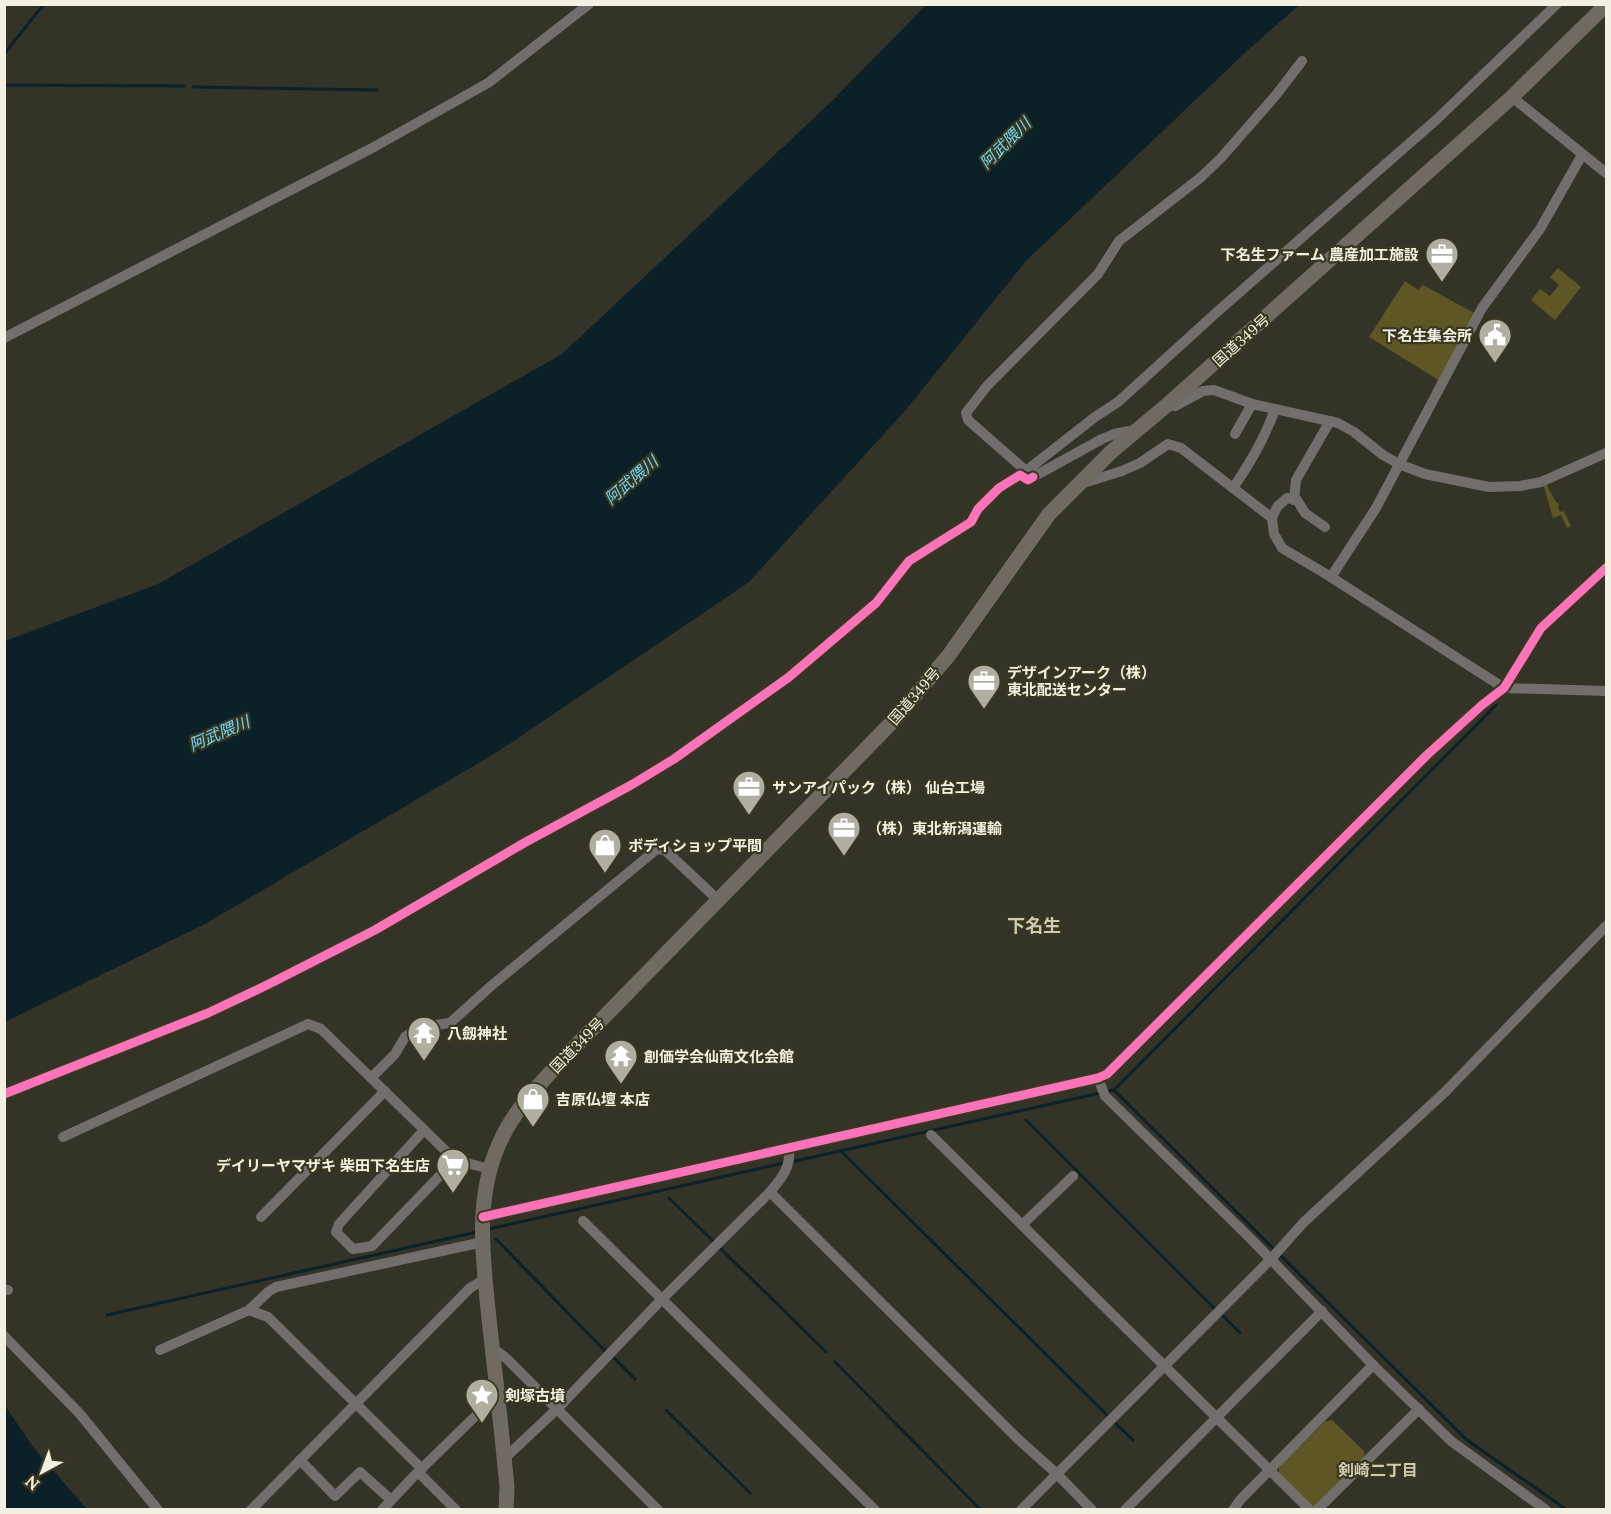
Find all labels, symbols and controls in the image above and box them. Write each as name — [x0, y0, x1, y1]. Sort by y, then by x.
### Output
water label: 阿武隈川 — [975, 112, 1036, 173]
office icon: 下名生ファーム 農産加工施設 — [1424, 236, 1460, 283]
place label: 下名生ファーム 農産加工施設 — [1221, 245, 1419, 264]
street label: 国道349号 — [1209, 309, 1273, 371]
public building icon: 下名生集会所 — [1477, 317, 1513, 364]
place label: 下名生集会所 — [1382, 326, 1472, 345]
water label: 阿武隈川 — [600, 450, 663, 509]
street label: 国道349号 — [884, 663, 944, 729]
office icon: デザインアーク（株） 東北配送センター — [966, 663, 1002, 710]
place label: デザインアーク（株） 東北配送センター — [1007, 663, 1156, 699]
water label: 阿武隈川 — [186, 711, 254, 755]
office icon: サンアイパック（株） 仙台工場 — [731, 769, 767, 816]
place label: サンアイパック（株） 仙台工場 — [772, 778, 985, 797]
office icon: （株）東北新潟運輸 — [826, 810, 862, 857]
place label: （株）東北新潟運輸 — [867, 819, 1002, 838]
shop icon: ボディショップ平間 — [587, 827, 623, 874]
place label: ボディショップ平間 — [628, 836, 762, 855]
district label: 下名生 — [1007, 914, 1061, 937]
street label: 国道349号 — [546, 1013, 608, 1077]
temple icon: 八劔神社 — [406, 1015, 442, 1062]
place label: 八劔神社 — [447, 1024, 507, 1043]
temple icon: 創価学会仙南文化会館 — [603, 1038, 639, 1085]
place label: 創価学会仙南文化会館 — [644, 1047, 794, 1066]
shop icon: 吉原仏壇 本店 — [515, 1081, 551, 1128]
place label: 吉原仏壇 本店 — [556, 1090, 650, 1109]
supermarket icon: デイリーヤマザキ 柴田下名生店 — [435, 1147, 471, 1194]
place label: デイリーヤマザキ 柴田下名生店 — [216, 1156, 430, 1175]
place icon: 剣塚古墳 — [464, 1377, 500, 1424]
place label: 剣塚古墳 — [505, 1386, 565, 1405]
north arrow — [12, 1442, 72, 1502]
district label: 剣崎二丁目 — [1338, 1460, 1418, 1480]
text: N — [21, 1472, 43, 1495]

